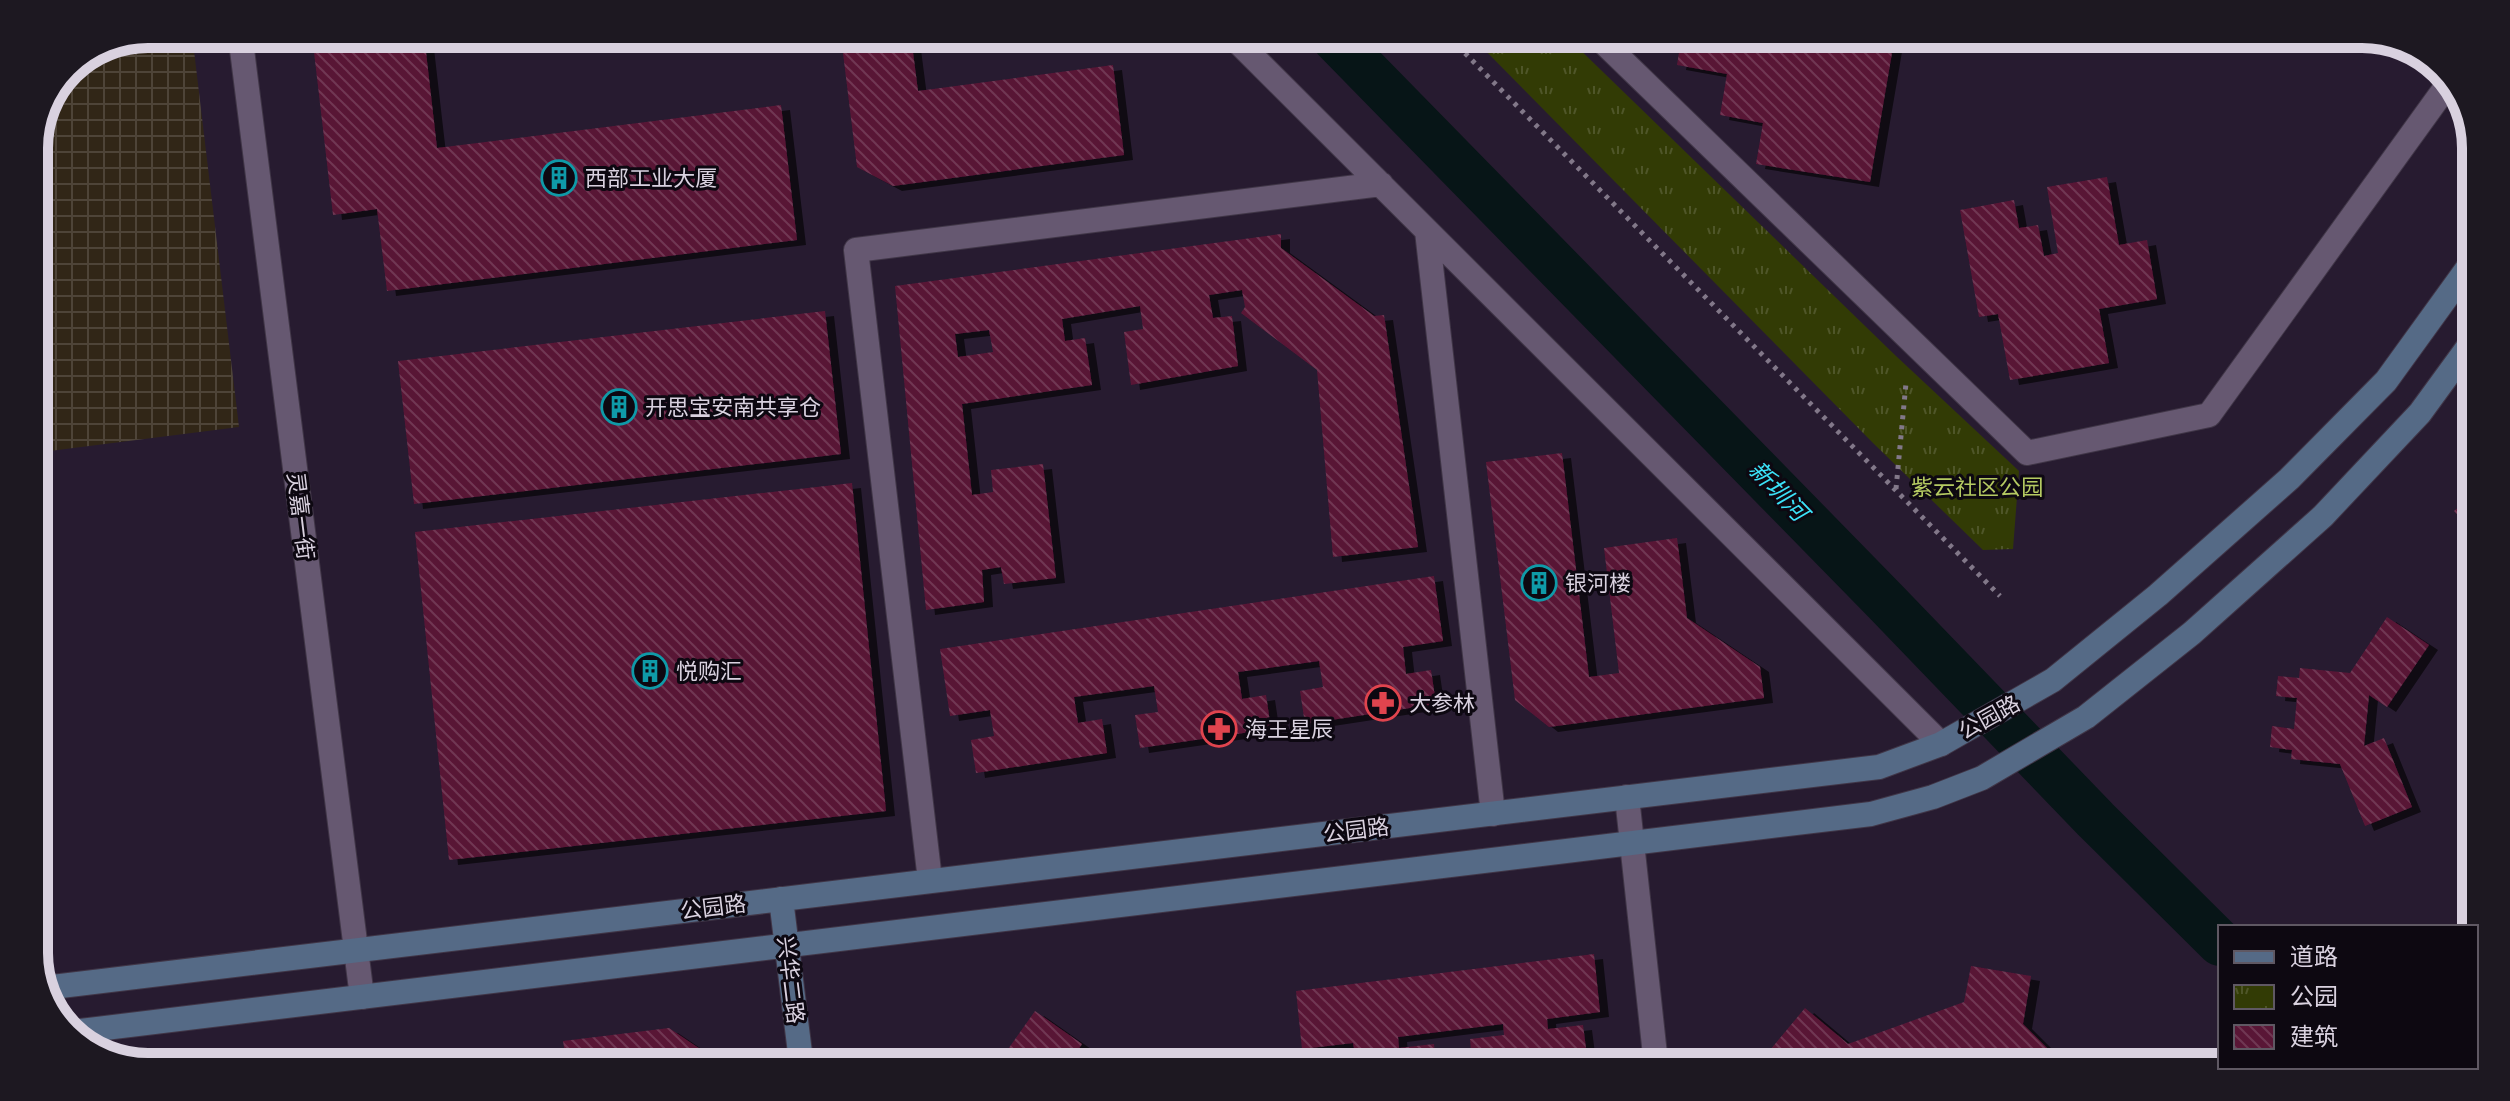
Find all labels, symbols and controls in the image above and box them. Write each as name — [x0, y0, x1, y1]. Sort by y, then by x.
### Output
building icon: 西部工业大厦 — [540, 159, 578, 197]
place label: 西部工业大厦 — [585, 165, 717, 192]
building icon: 开思宝安南共享仓 — [600, 388, 638, 426]
place label: 开思宝安南共享仓 — [645, 394, 821, 421]
water label: 新圳河 — [1743, 455, 1817, 529]
street label: 灵嘉一街 — [282, 471, 319, 561]
park label: 紫云社区公园 — [1911, 474, 2043, 501]
building icon: 银河楼 — [1520, 564, 1558, 602]
place label: 银河楼 — [1565, 570, 1631, 597]
building icon: 悦购汇 — [631, 652, 669, 690]
place label: 悦购汇 — [676, 658, 742, 685]
pharmacy icon: 大参林 — [1364, 684, 1402, 722]
place label: 大参林 — [1409, 690, 1475, 717]
street label: 公园路 — [1954, 690, 2025, 745]
pharmacy icon: 海王星辰 — [1200, 710, 1238, 748]
place label: 海王星辰 — [1245, 716, 1333, 743]
street label: 公园路 — [1322, 813, 1390, 848]
street label: 公园路 — [679, 890, 747, 925]
legend — [2218, 925, 2478, 1069]
street label: 兴华二路 — [772, 935, 809, 1025]
text: 道路 — [2290, 942, 2338, 971]
text: 公园 — [2290, 982, 2338, 1011]
text: 建筑 — [2290, 1022, 2338, 1051]

